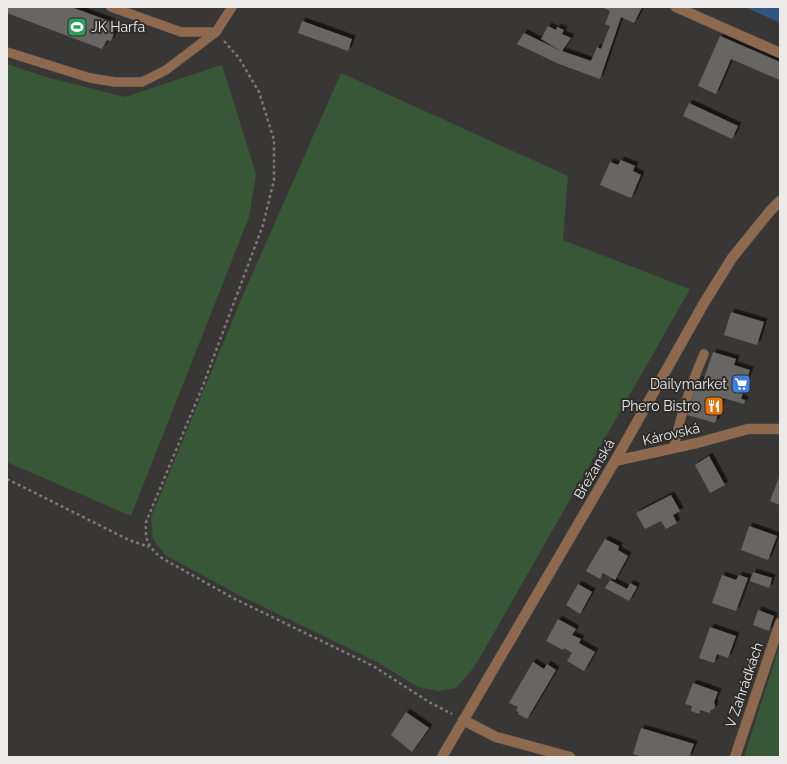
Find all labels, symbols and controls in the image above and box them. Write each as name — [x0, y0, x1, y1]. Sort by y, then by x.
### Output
sports icon: JK Harfa — [66, 16, 88, 38]
place label: JK Harfa — [91, 19, 145, 35]
supermarket icon: Dailymarket — [730, 373, 752, 395]
place label: Dailymarket — [650, 376, 727, 392]
restaurant icon: Phero Bistro — [703, 395, 725, 417]
place label: Phero Bistro — [621, 398, 700, 414]
street label: Károvská — [641, 420, 701, 448]
street label: Břežanská — [570, 436, 618, 502]
street label: V Zahrádkách — [722, 640, 766, 730]

